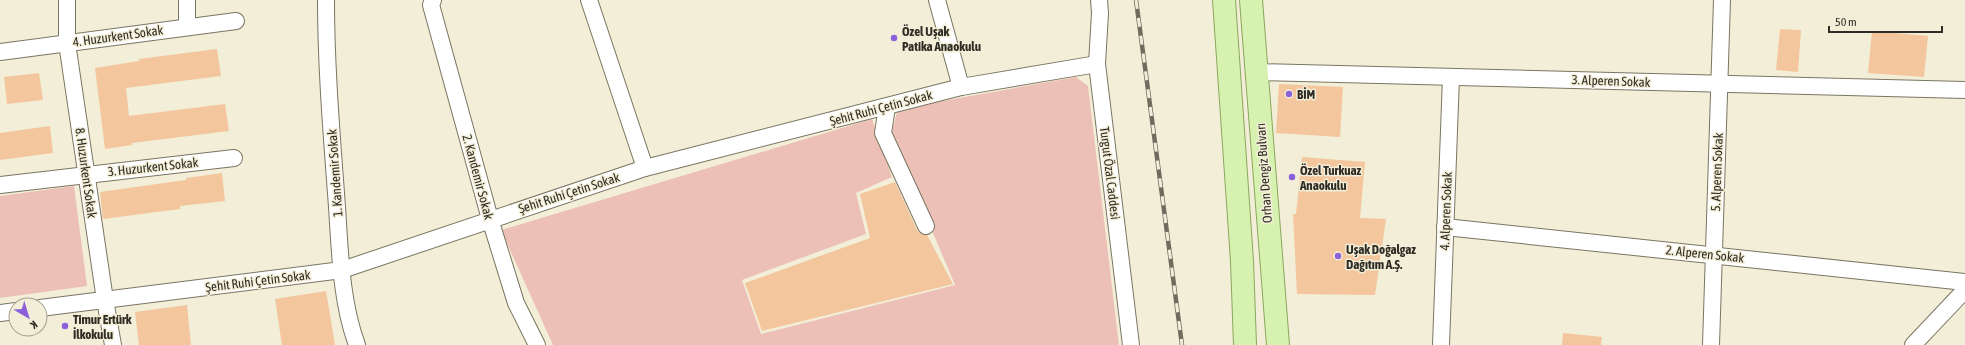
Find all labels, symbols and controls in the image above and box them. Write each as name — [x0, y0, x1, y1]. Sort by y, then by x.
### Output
scale bar — [1829, 8, 1942, 34]
text: 50 m — [1835, 15, 1857, 29]
street label: 4. Huzurkent Sokak — [72, 22, 164, 50]
place label: Özel Uşak Patika Anaokulu — [902, 24, 981, 54]
marker: Özel Uşak Patika Anaokulu — [889, 33, 899, 43]
street label: 3. Alperen Sokak — [1571, 72, 1651, 90]
street label: Şehit Ruhi Çetin Sokak — [828, 87, 934, 129]
place label: BİM — [1297, 87, 1315, 102]
marker: BİM — [1284, 89, 1294, 99]
street label: Orhan Dengiz Bulvarı — [1253, 122, 1275, 224]
street label: Turgut Özal Caddesi — [1097, 126, 1123, 220]
street label: 8. Huzurkent Sokak — [72, 127, 100, 219]
street label: 1. Kandemir Sokak — [324, 128, 346, 217]
street label: 5. Alperen Sokak — [1708, 132, 1726, 212]
street label: 2. Kandemir Sokak — [459, 133, 497, 222]
street label: 3. Huzurkent Sokak — [107, 155, 199, 179]
place label: Özel Turkuaz Anaokulu — [1299, 163, 1361, 193]
street label: Şehit Ruhi Çetin Sokak — [516, 169, 622, 216]
street label: 4. Alperen Sokak — [1437, 171, 1455, 251]
marker: Özel Turkuaz Anaokulu — [1287, 172, 1297, 182]
place label: Uşak Doğalgaz Dağıtım A.Ş. — [1346, 242, 1416, 272]
street label: 2. Alperen Sokak — [1665, 242, 1745, 266]
marker: Uşak Doğalgaz Dağıtım A.Ş. — [1333, 251, 1343, 261]
street label: Şehit Ruhi Çetin Sokak — [205, 267, 312, 295]
north arrow — [8, 297, 48, 337]
place label: Timur Ertürk İlkokulu — [73, 312, 132, 342]
text: K — [28, 318, 40, 332]
marker: Timur Ertürk İlkokulu — [60, 321, 70, 331]

